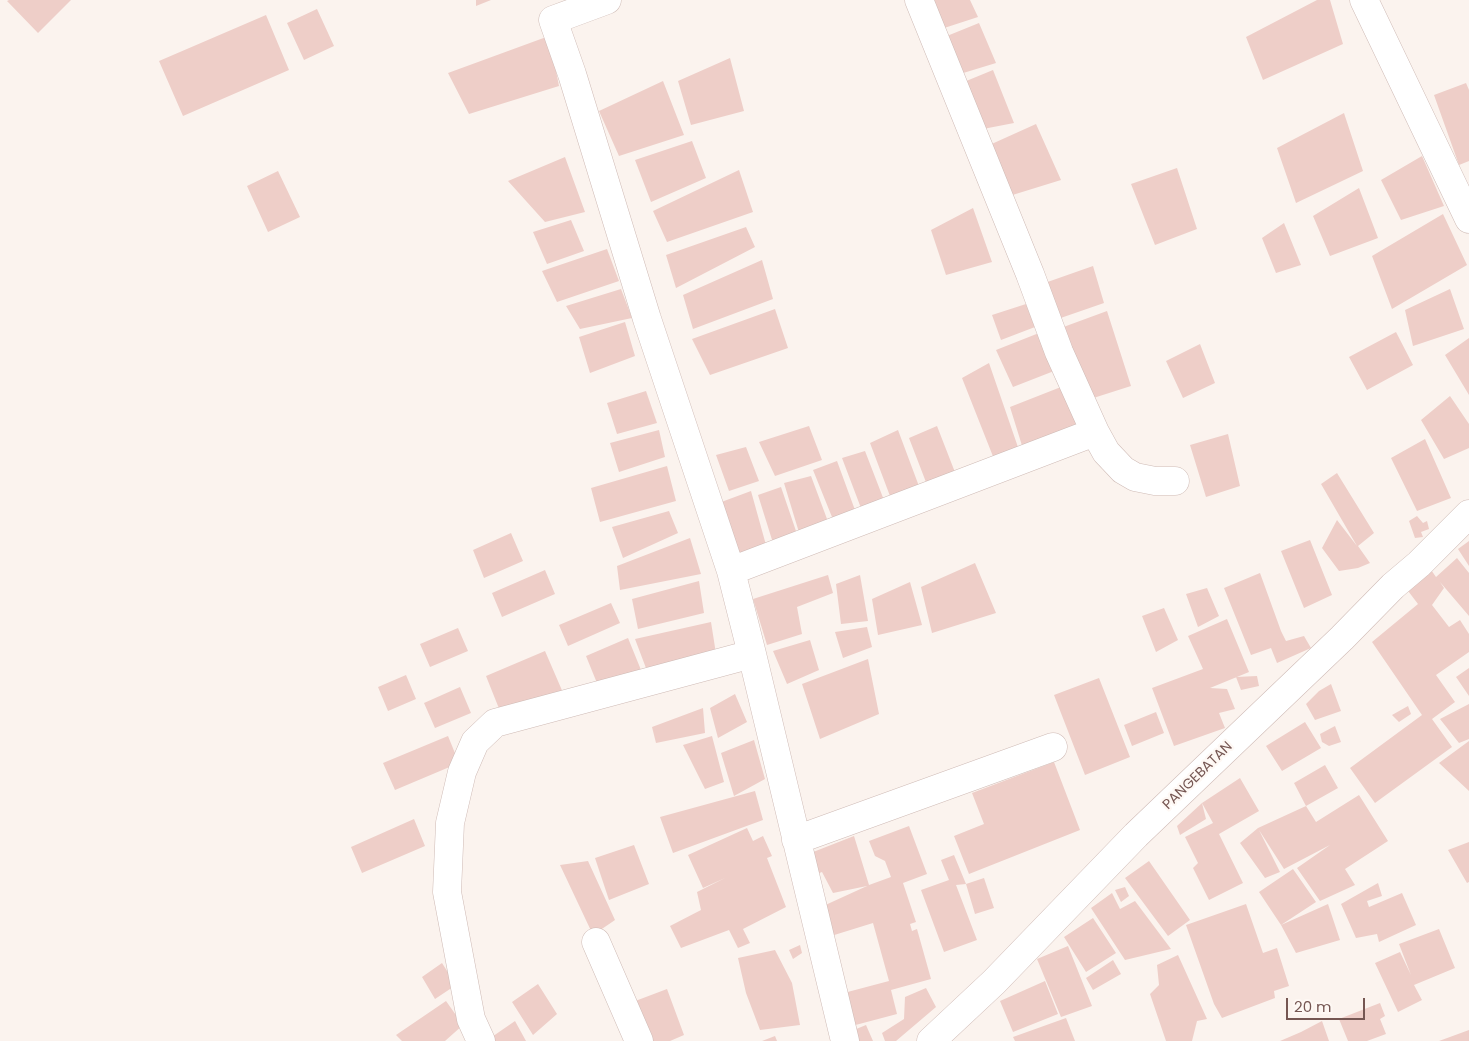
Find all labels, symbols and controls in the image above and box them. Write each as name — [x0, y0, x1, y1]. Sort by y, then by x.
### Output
street label: PANGEBATAN — [1160, 739, 1236, 813]
scale bar — [1289, 988, 1368, 1020]
text: 20 m — [1294, 996, 1332, 1017]

